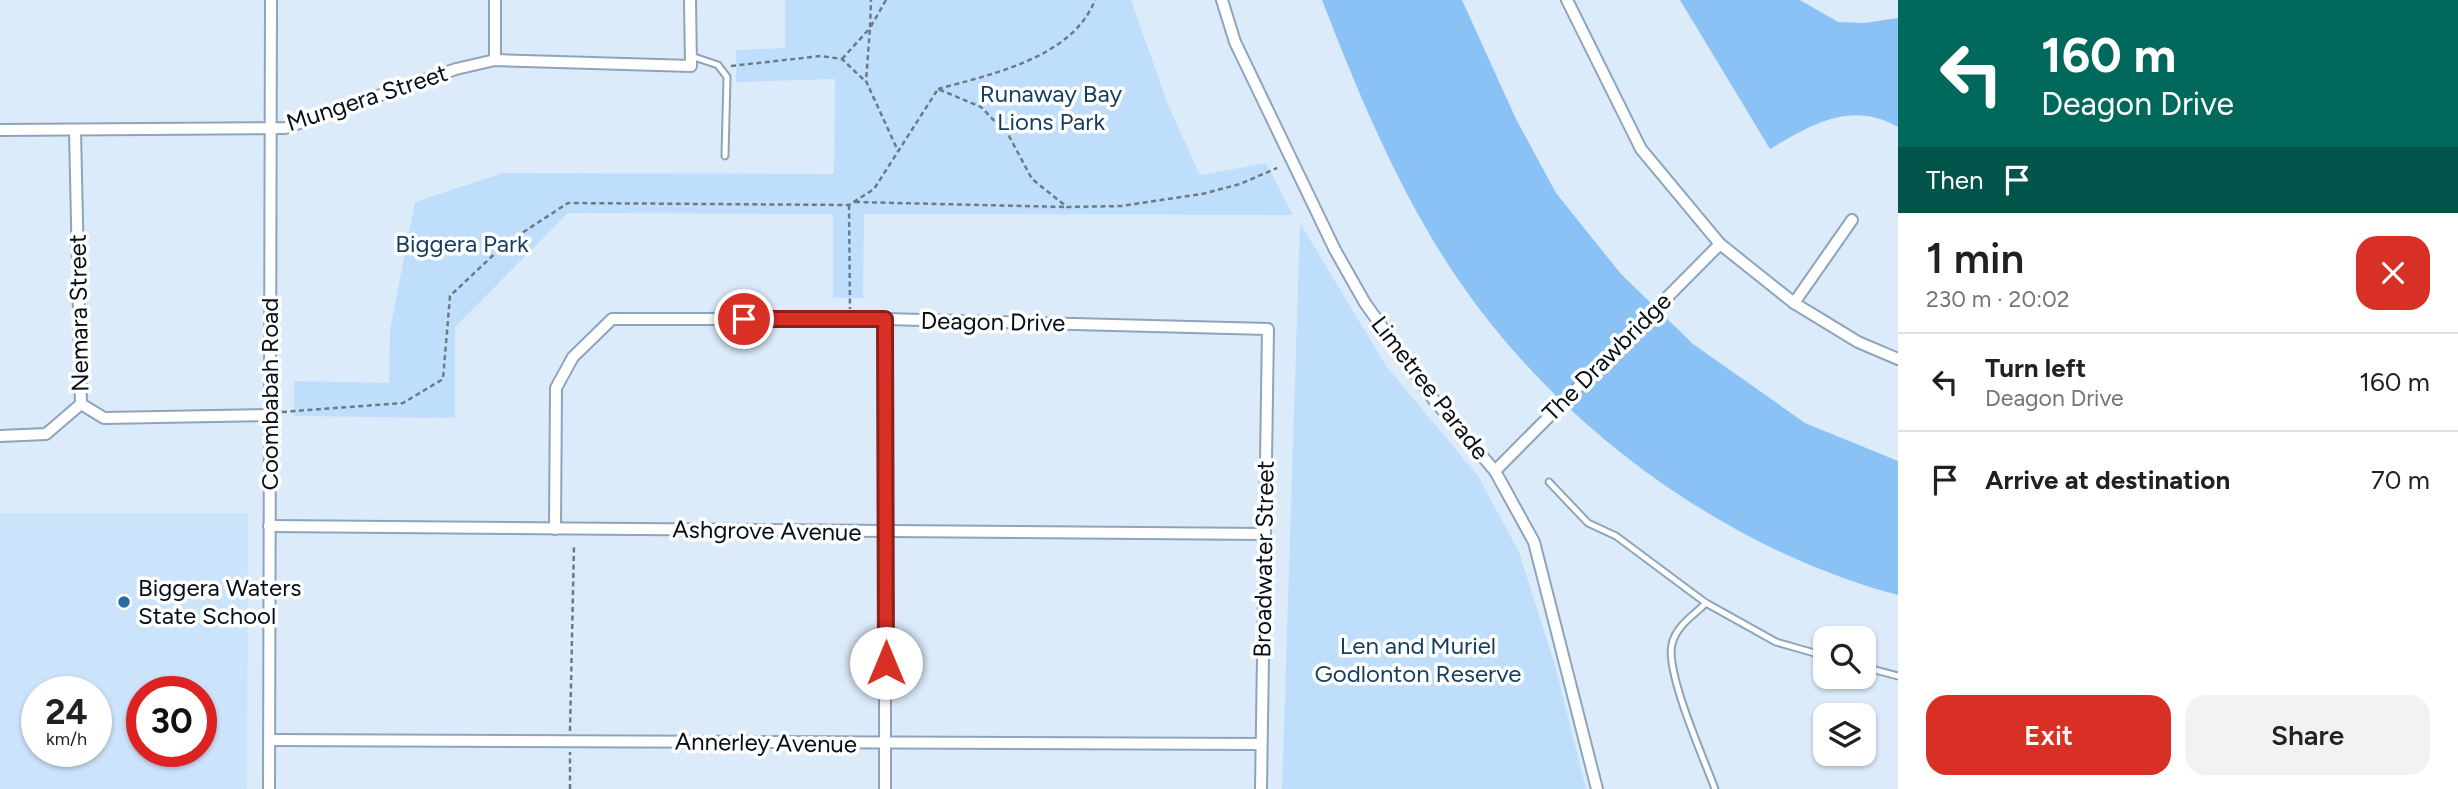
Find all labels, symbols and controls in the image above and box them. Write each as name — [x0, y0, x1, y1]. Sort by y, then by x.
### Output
text: 160 m — [2041, 25, 2176, 84]
icon: left — [1926, 28, 2017, 119]
street label: Mungera Street — [283, 58, 451, 137]
park label: Runaway Bay Lions Park — [980, 79, 1123, 136]
text: Deagon Drive — [2041, 85, 2234, 123]
icon: arrive — [1998, 161, 2036, 199]
text: Then — [1926, 164, 1984, 196]
park label: Biggera Park — [395, 229, 529, 258]
text: 1 min — [1926, 233, 2024, 284]
street label: Nemara Street — [63, 234, 94, 392]
button: close — [2356, 236, 2430, 310]
text: 230 m · 20:02 — [1926, 285, 2070, 313]
street label: The Drawbridge — [1536, 286, 1677, 427]
pin — [714, 289, 774, 349]
street label: Coombabah Road — [255, 298, 284, 490]
icon: arrive — [725, 300, 763, 338]
street label: Deagon Drive — [920, 306, 1066, 337]
street label: Limetree Parade — [1365, 310, 1495, 465]
text: Turn left — [1985, 352, 2086, 384]
icon: left — [1926, 363, 1964, 401]
text: 160 m — [2359, 366, 2430, 398]
text: Deagon Drive — [1985, 384, 2124, 412]
street label: Broadwater Street — [1247, 460, 1280, 658]
icon: arrive — [1926, 461, 1964, 499]
text: Arrive at destination — [1985, 464, 2230, 496]
text: 70 m — [2371, 464, 2430, 496]
street label: Ashgrove Avenue — [672, 514, 862, 547]
place label: Biggera Waters State School — [138, 573, 302, 630]
marker: Biggera Waters State School — [116, 594, 132, 610]
position arrow — [849, 626, 923, 700]
map controls — [1813, 626, 1876, 766]
button: search — [1813, 626, 1876, 689]
park label: Len and Muriel Godlonton Reserve — [1315, 631, 1521, 688]
speed limit sign: 30 — [126, 676, 217, 767]
text: 24 — [45, 691, 88, 733]
button: Exit — [1926, 695, 2171, 775]
button: Share — [2185, 695, 2430, 775]
button: layers — [1813, 703, 1876, 766]
street label: Annerley Avenue — [675, 726, 857, 759]
text: km/h — [46, 728, 87, 750]

